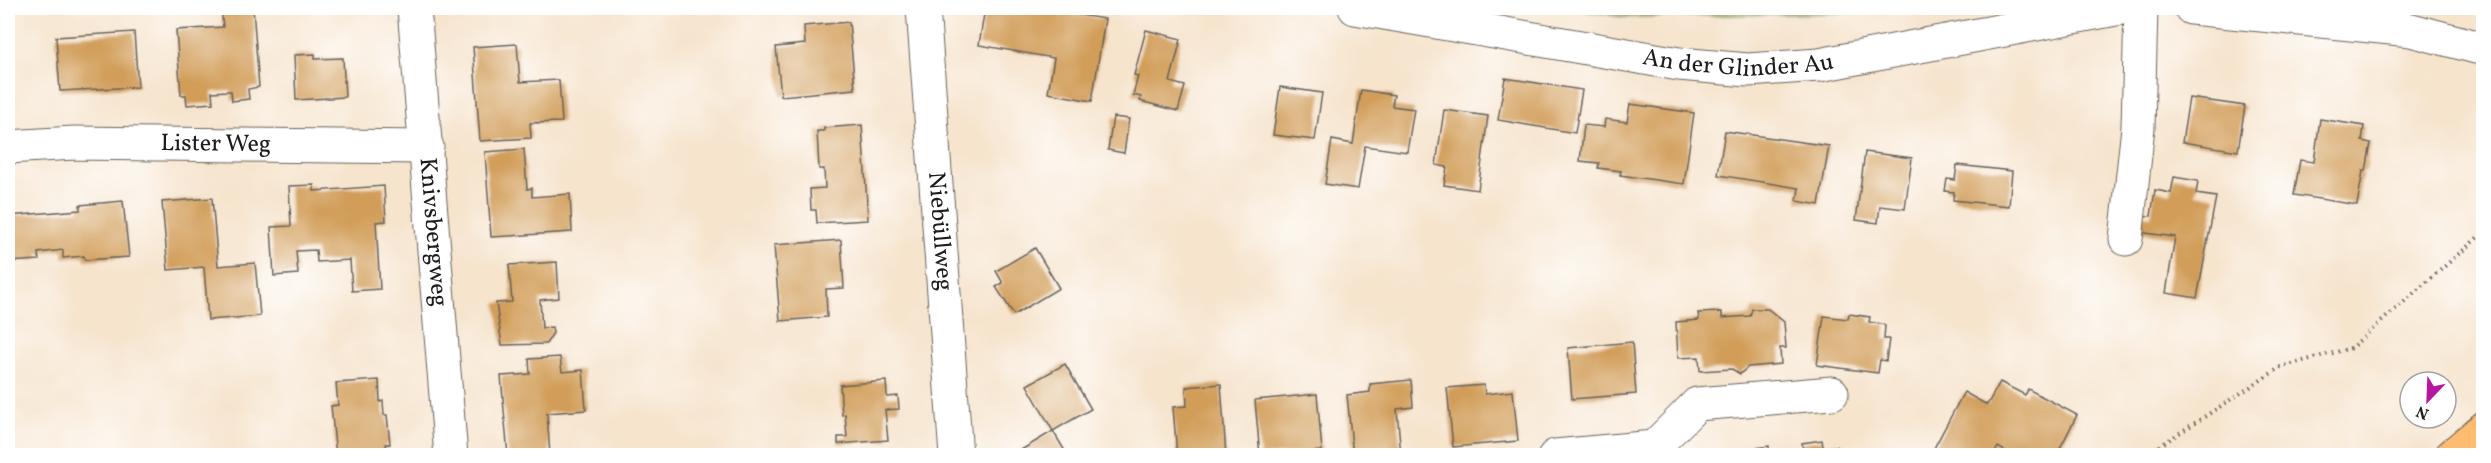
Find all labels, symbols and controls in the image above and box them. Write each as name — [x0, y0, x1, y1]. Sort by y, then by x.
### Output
street label: An der Glinder Au — [1640, 41, 1837, 87]
street label: Lister Weg — [160, 127, 271, 162]
street label: Knivsbergweg — [409, 156, 456, 308]
street label: Niebüllweg — [918, 171, 961, 292]
north arrow — [2398, 370, 2458, 430]
text: N — [2413, 399, 2433, 424]

